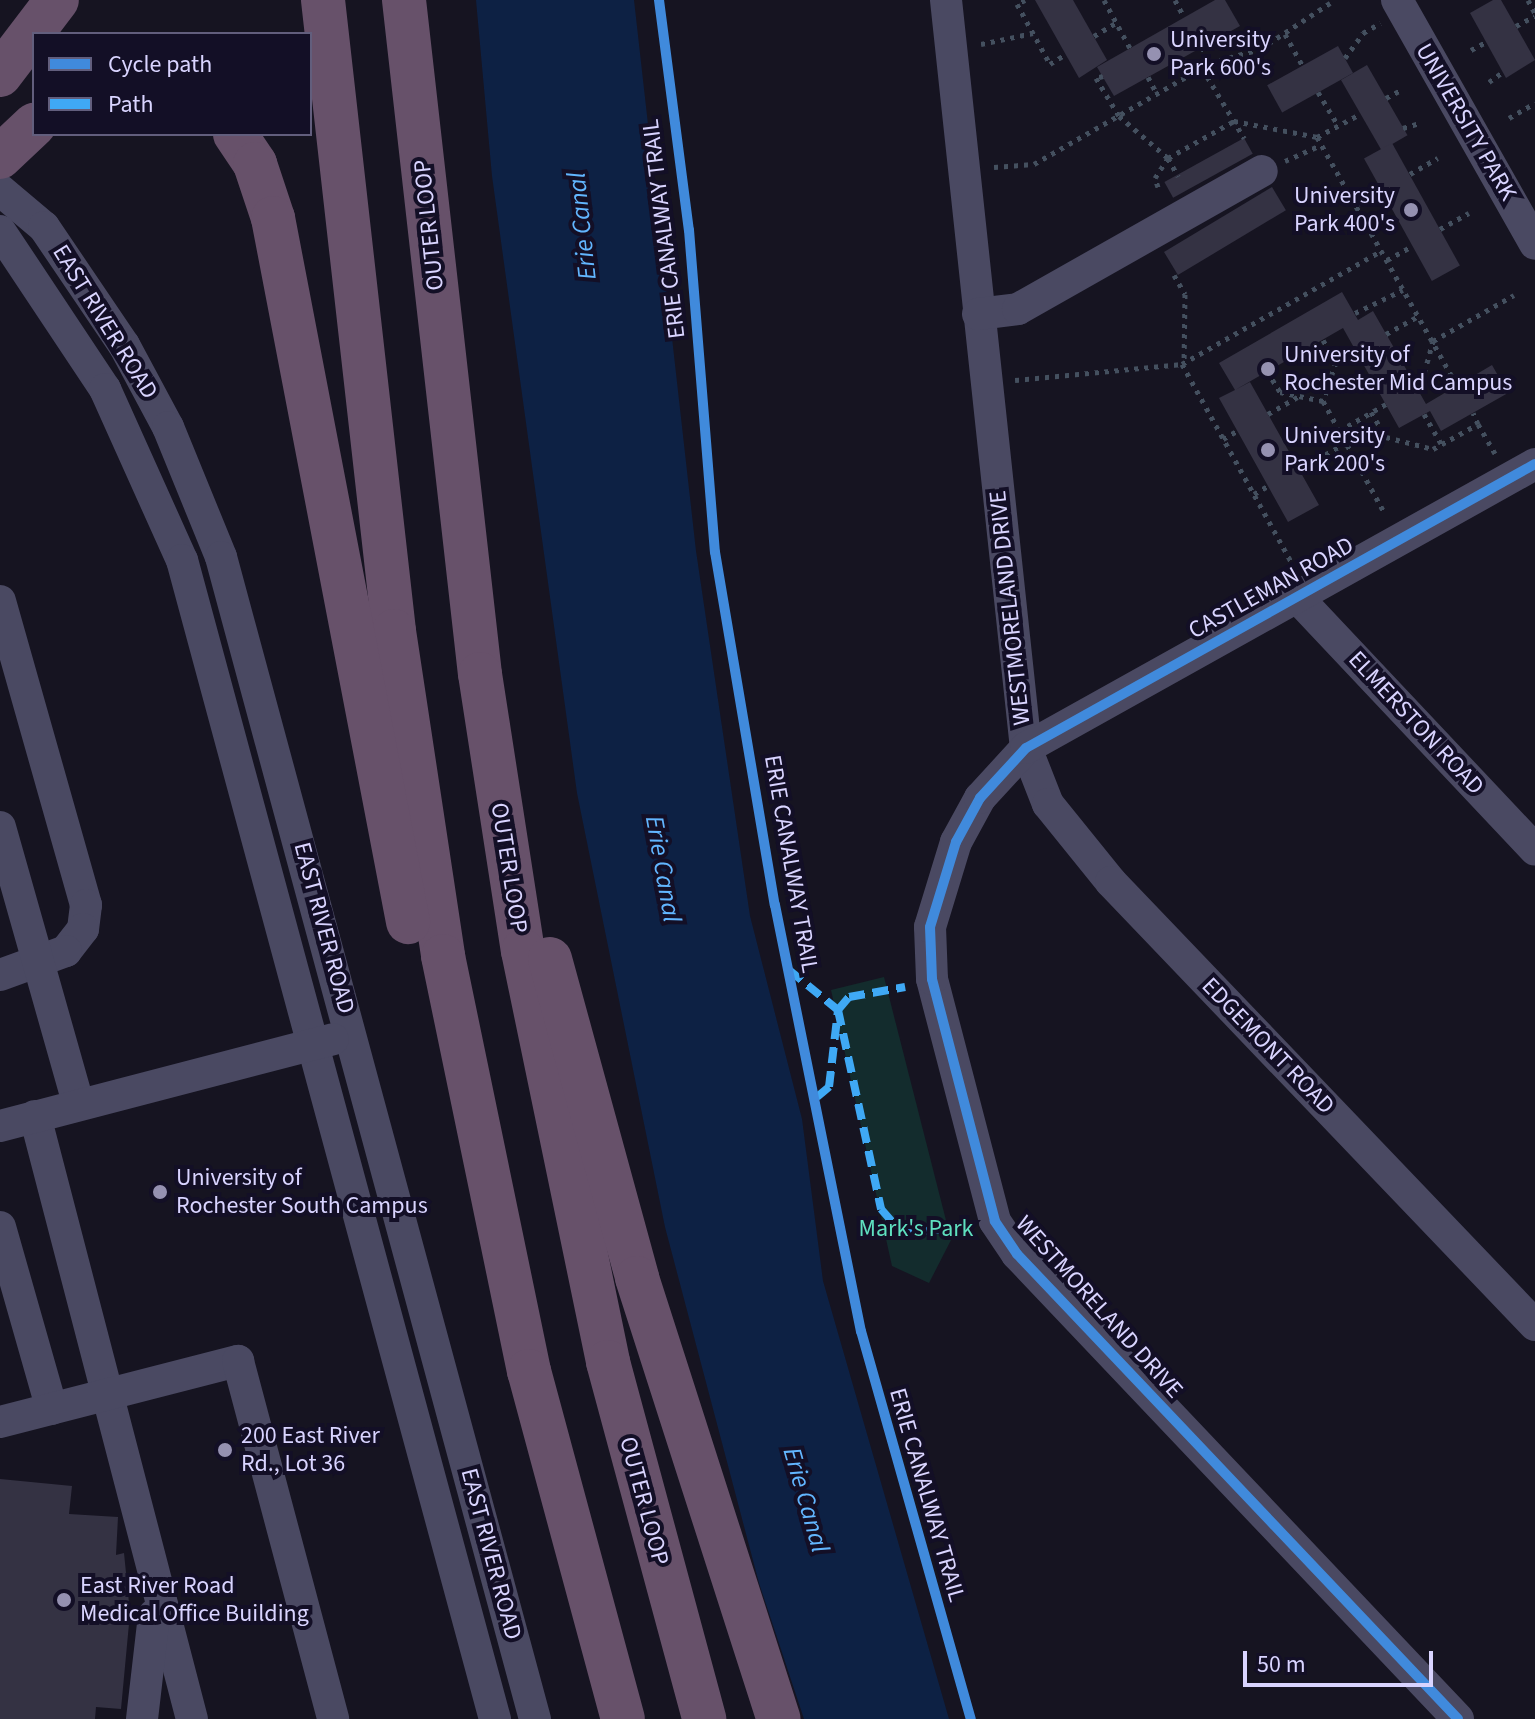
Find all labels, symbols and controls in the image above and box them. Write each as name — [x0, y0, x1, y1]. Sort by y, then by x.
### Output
place label: University Park 600's — [1170, 26, 1271, 82]
legend — [32, 32, 312, 136]
street label: UNIVERSITY PARK — [1409, 38, 1523, 206]
marker: University Park 600's — [1145, 45, 1163, 63]
text: Cycle path — [108, 47, 212, 82]
text: Path — [108, 87, 154, 122]
street label: ERIE CANALWAY TRAIL — [636, 118, 692, 340]
street label: OUTER LOOP — [408, 158, 450, 292]
water label: Erie Canal — [561, 171, 603, 281]
place label: University Park 400's — [1294, 182, 1395, 238]
marker: University Park 400's — [1402, 201, 1420, 219]
street label: EAST RIVER ROAD — [46, 240, 164, 404]
place label: University of Rochester Mid Campus — [1284, 341, 1512, 397]
marker: University of Rochester Mid Campus — [1259, 360, 1277, 378]
place label: University Park 200's — [1284, 422, 1385, 478]
marker: University Park 200's — [1259, 441, 1277, 459]
street label: WESTMORELAND DRIVE — [983, 489, 1037, 727]
street label: CASTLEMAN ROAD — [1183, 531, 1359, 645]
street label: ELMERSTON ROAD — [1342, 645, 1490, 801]
street label: ERIE CANALWAY TRAIL — [758, 753, 824, 975]
street label: OUTER LOOP — [484, 801, 534, 935]
water label: Erie Canal — [638, 813, 688, 925]
street label: EAST RIVER ROAD — [287, 839, 361, 1017]
street label: EDGEMONT ROAD — [1196, 972, 1340, 1120]
place label: University of Rochester South Campus — [176, 1164, 428, 1220]
marker: University of Rochester South Campus — [151, 1183, 169, 1201]
street label: WESTMORELAND DRIVE — [1009, 1210, 1189, 1404]
park label: Mark's Park — [859, 1215, 973, 1243]
street label: ERIE CANALWAY TRAIL — [883, 1385, 971, 1605]
place label: 200 East River Rd., Lot 36 — [241, 1422, 380, 1478]
street label: OUTER LOOP — [613, 1434, 675, 1568]
marker: 200 East River Rd., Lot 36 — [216, 1441, 234, 1459]
water label: Erie Canal — [776, 1444, 836, 1556]
street label: EAST RIVER ROAD — [454, 1465, 528, 1643]
place label: East River Road Medical Office Building — [80, 1572, 309, 1628]
marker: East River Road Medical Office Building — [55, 1591, 73, 1609]
scale bar — [1247, 1635, 1437, 1685]
text: 50 m — [1257, 1647, 1306, 1682]

